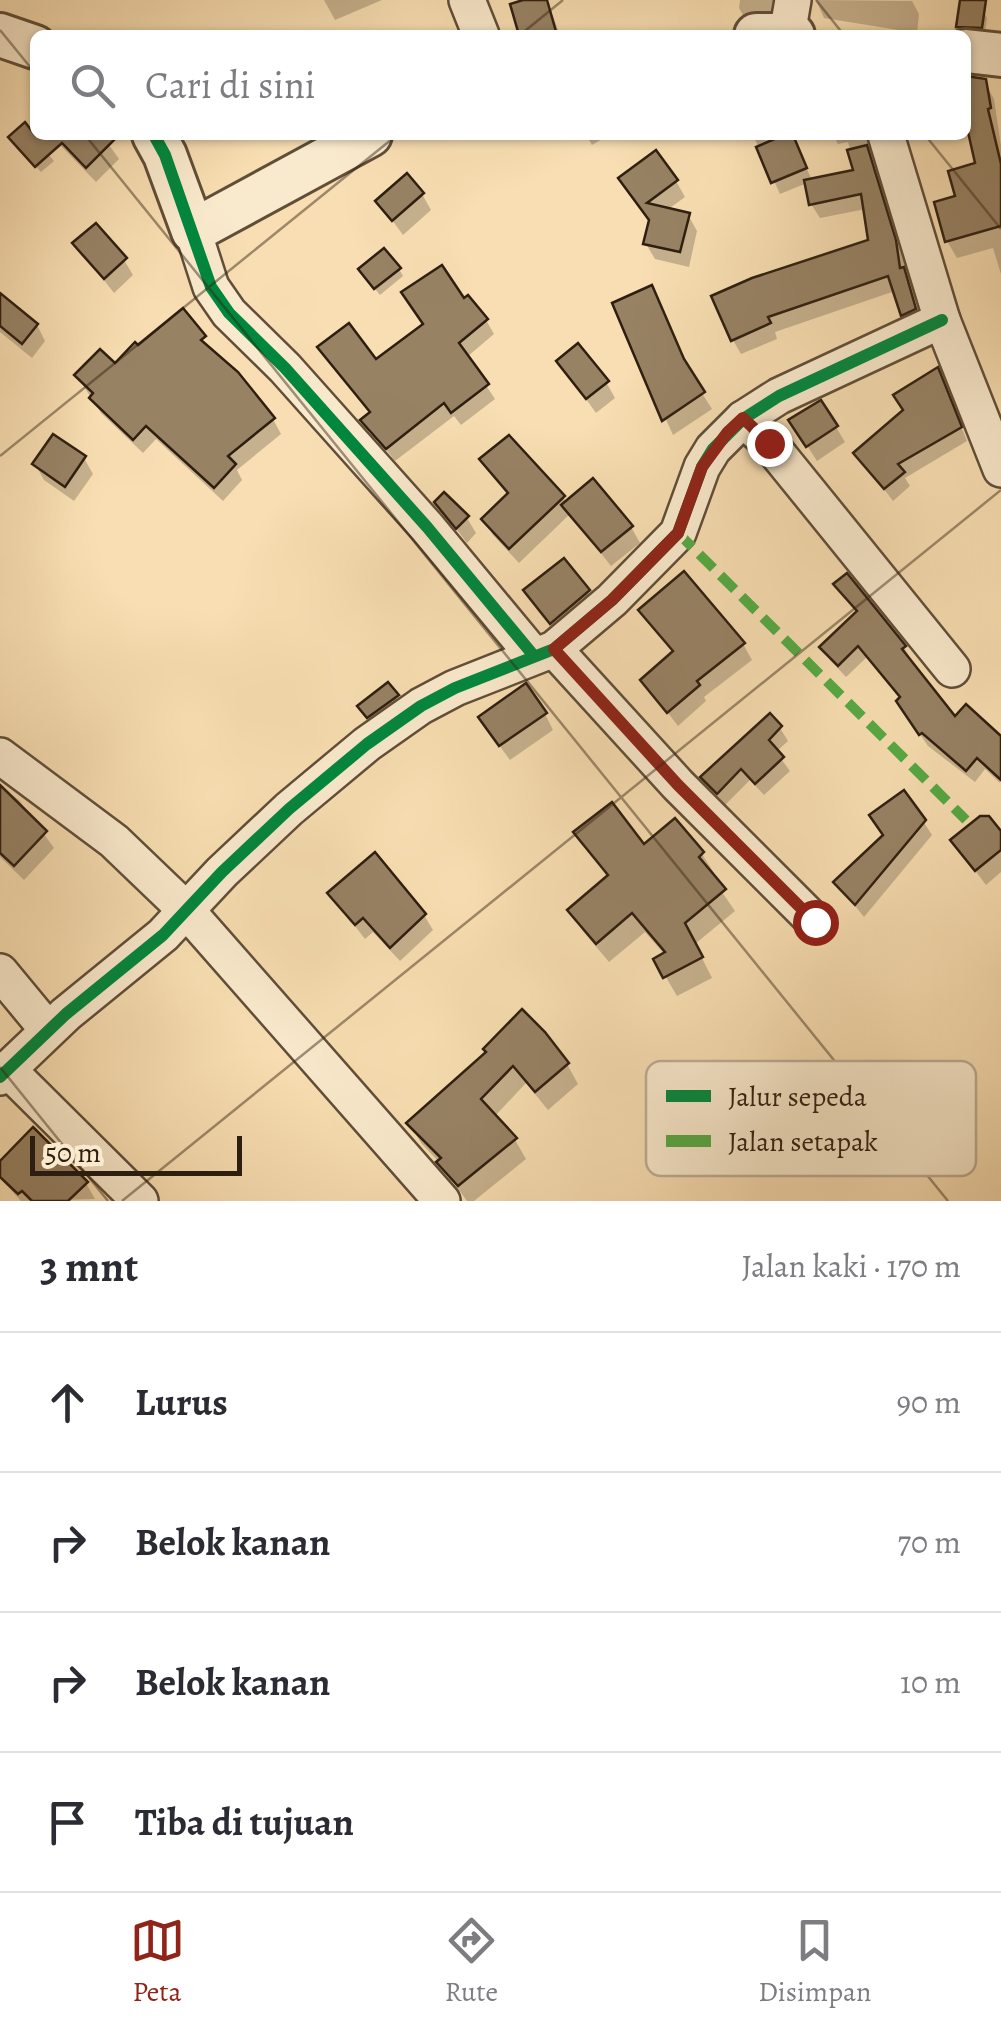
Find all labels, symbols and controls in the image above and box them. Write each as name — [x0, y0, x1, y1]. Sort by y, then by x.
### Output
search box — [30, 30, 971, 140]
icon: search — [65, 58, 120, 113]
text: Cari di sini — [145, 59, 315, 111]
route end — [747, 421, 793, 467]
route start — [793, 900, 839, 946]
legend — [646, 1061, 976, 1176]
text: Jalur sepeda — [728, 1078, 867, 1116]
text: Jalan setapak — [728, 1123, 878, 1161]
scale bar — [30, 1131, 242, 1176]
text: 50 m — [45, 1134, 101, 1172]
text: 3 mnt — [40, 1238, 138, 1295]
text: Jalan kaki · 170 m — [741, 1244, 961, 1288]
icon: ahead — [40, 1375, 95, 1430]
text: Lurus — [135, 1376, 228, 1428]
text: 90 m — [896, 1380, 961, 1424]
icon: right — [40, 1515, 95, 1570]
text: Belok kanan — [135, 1516, 330, 1568]
text: 70 m — [898, 1520, 961, 1564]
icon: right — [40, 1655, 95, 1710]
text: Belok kanan — [135, 1656, 330, 1708]
text: 10 m — [900, 1660, 961, 1704]
icon: arrive — [40, 1795, 95, 1850]
text: Tiba di tujuan — [135, 1796, 354, 1848]
tab: Peta — [130, 1913, 185, 2011]
tab: Rute — [444, 1913, 499, 2011]
tab: Disimpan — [758, 1913, 871, 2011]

